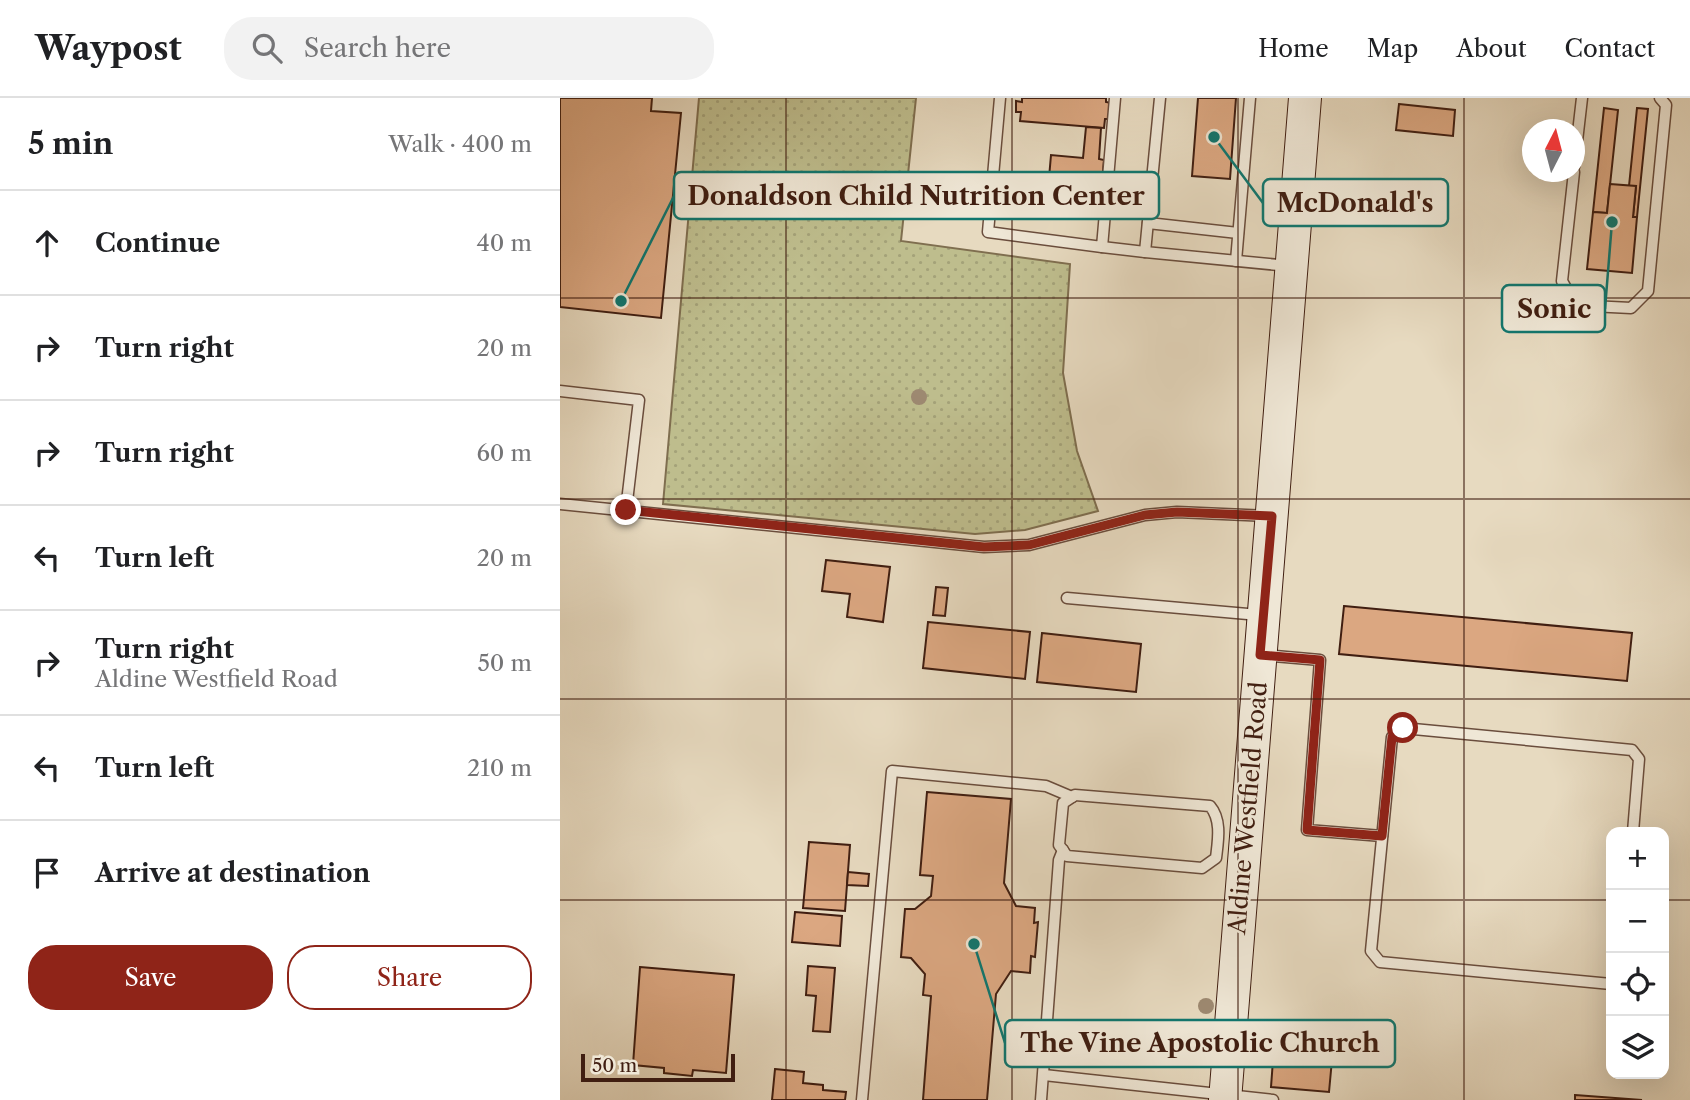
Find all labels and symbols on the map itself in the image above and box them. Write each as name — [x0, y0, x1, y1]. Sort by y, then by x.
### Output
north arrow — [1522, 119, 1585, 182]
callout: Donaldson Child Nutrition Center — [674, 172, 1159, 219]
callout: McDonald's — [1263, 179, 1448, 226]
text: Donaldson Child Nutrition Center — [687, 180, 1145, 212]
text: McDonald's — [1276, 187, 1434, 219]
callout: Sonic — [1502, 285, 1605, 332]
text: Sonic — [1517, 293, 1591, 325]
route end — [610, 494, 641, 525]
street label: Aldine Westfield Road — [1222, 680, 1273, 936]
route start — [1387, 712, 1418, 743]
callout: The Vine Apostolic Church — [1005, 1020, 1395, 1067]
text: The Vine Apostolic Church — [1020, 1027, 1380, 1059]
scale bar — [581, 1051, 735, 1083]

